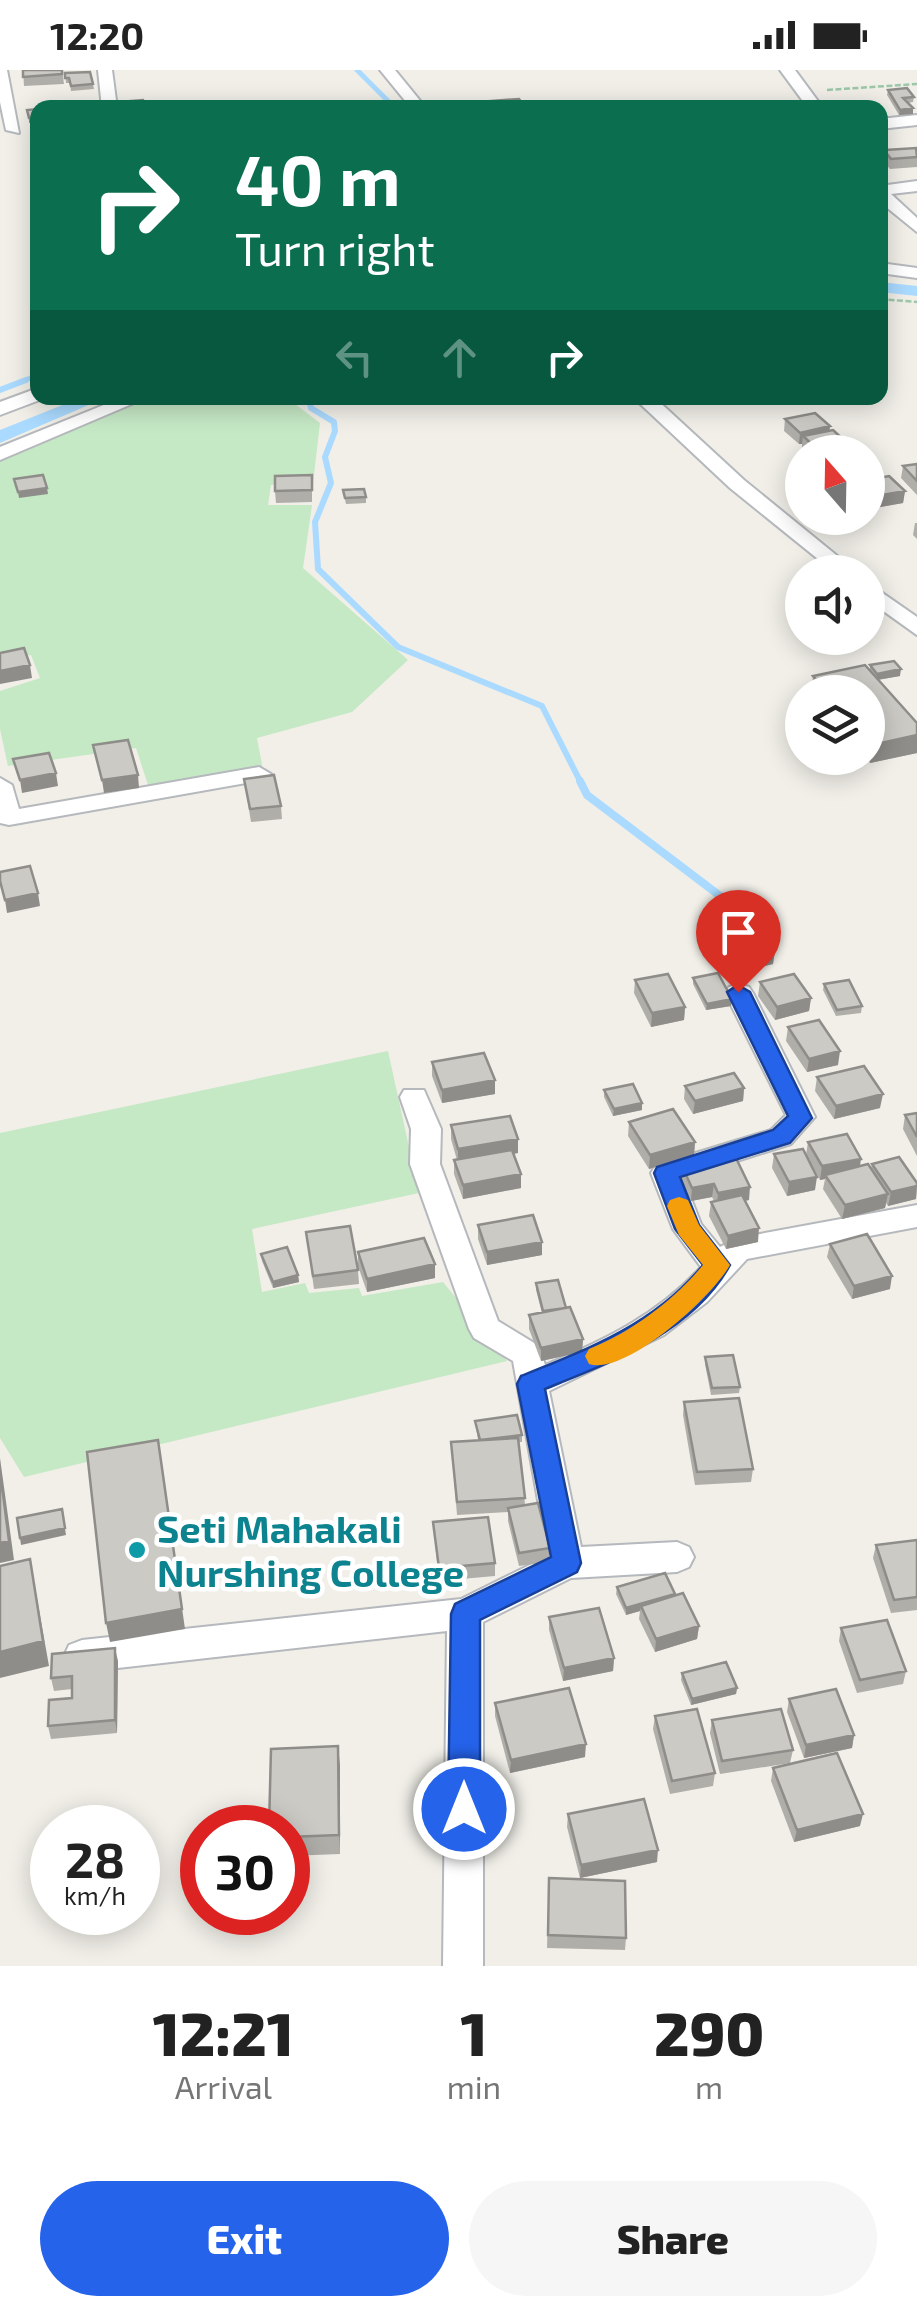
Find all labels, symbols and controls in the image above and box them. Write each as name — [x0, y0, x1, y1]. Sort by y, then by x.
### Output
text: 12:20 — [50, 12, 144, 58]
text: 40 m — [235, 136, 401, 220]
icon: right — [70, 140, 200, 270]
text: Turn right — [235, 221, 435, 275]
icon: left — [327, 330, 382, 385]
icon: ahead — [432, 330, 487, 385]
icon: right — [537, 330, 592, 385]
north arrow — [785, 435, 885, 535]
map controls — [785, 435, 885, 775]
button: sound — [785, 555, 885, 655]
button: layers — [785, 675, 885, 775]
pin — [696, 890, 781, 993]
icon: arrive — [711, 905, 766, 960]
place label: Seti Mahakali Nurshing College — [157, 1505, 464, 1595]
marker: Seti Mahakali Nurshing College — [126, 1539, 148, 1561]
position arrow — [412, 1757, 516, 1861]
speed limit sign: 30 — [180, 1805, 310, 1935]
text: 28 — [65, 1828, 125, 1888]
text: km/h — [64, 1880, 126, 1910]
text: 12:21 — [153, 1996, 294, 2068]
text: 1 — [460, 1996, 487, 2068]
text: 290 — [654, 1996, 764, 2068]
text: Arrival — [175, 2067, 272, 2105]
text: min — [447, 2067, 501, 2105]
text: m — [695, 2067, 723, 2105]
button: Exit — [40, 2181, 449, 2296]
button: Share — [469, 2181, 877, 2296]

